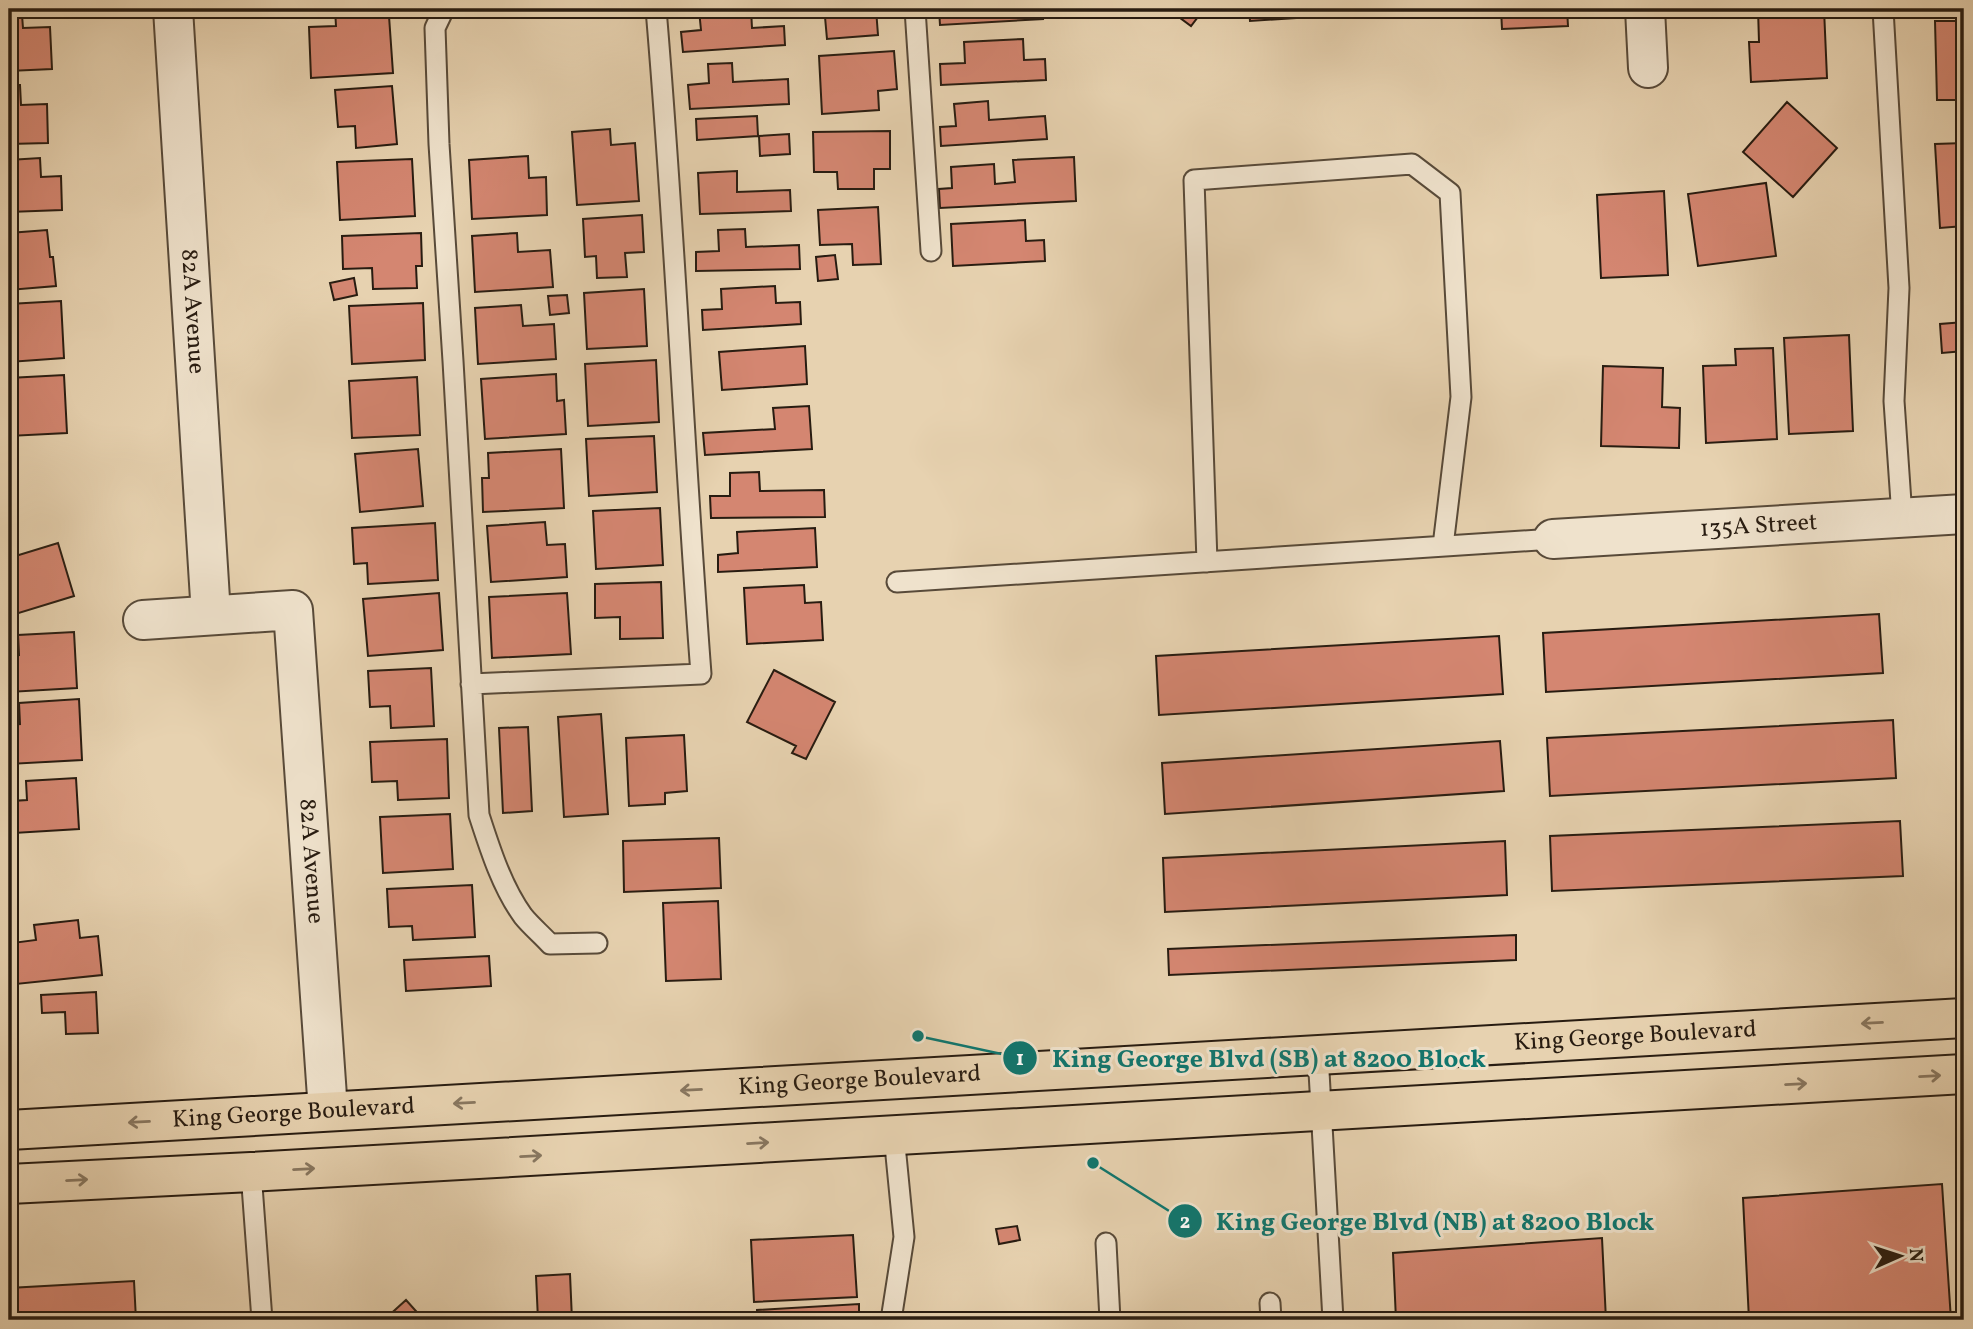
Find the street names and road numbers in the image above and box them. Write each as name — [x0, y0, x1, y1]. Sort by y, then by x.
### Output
street label: 82A Avenue — [171, 248, 213, 375]
street label: 135A Street — [1699, 506, 1818, 547]
street label: 82A Avenue — [289, 797, 332, 925]
street label: King George Boulevard — [1513, 1013, 1758, 1061]
street label: King George Boulevard — [737, 1057, 982, 1105]
street label: King George Boulevard — [171, 1090, 416, 1138]

